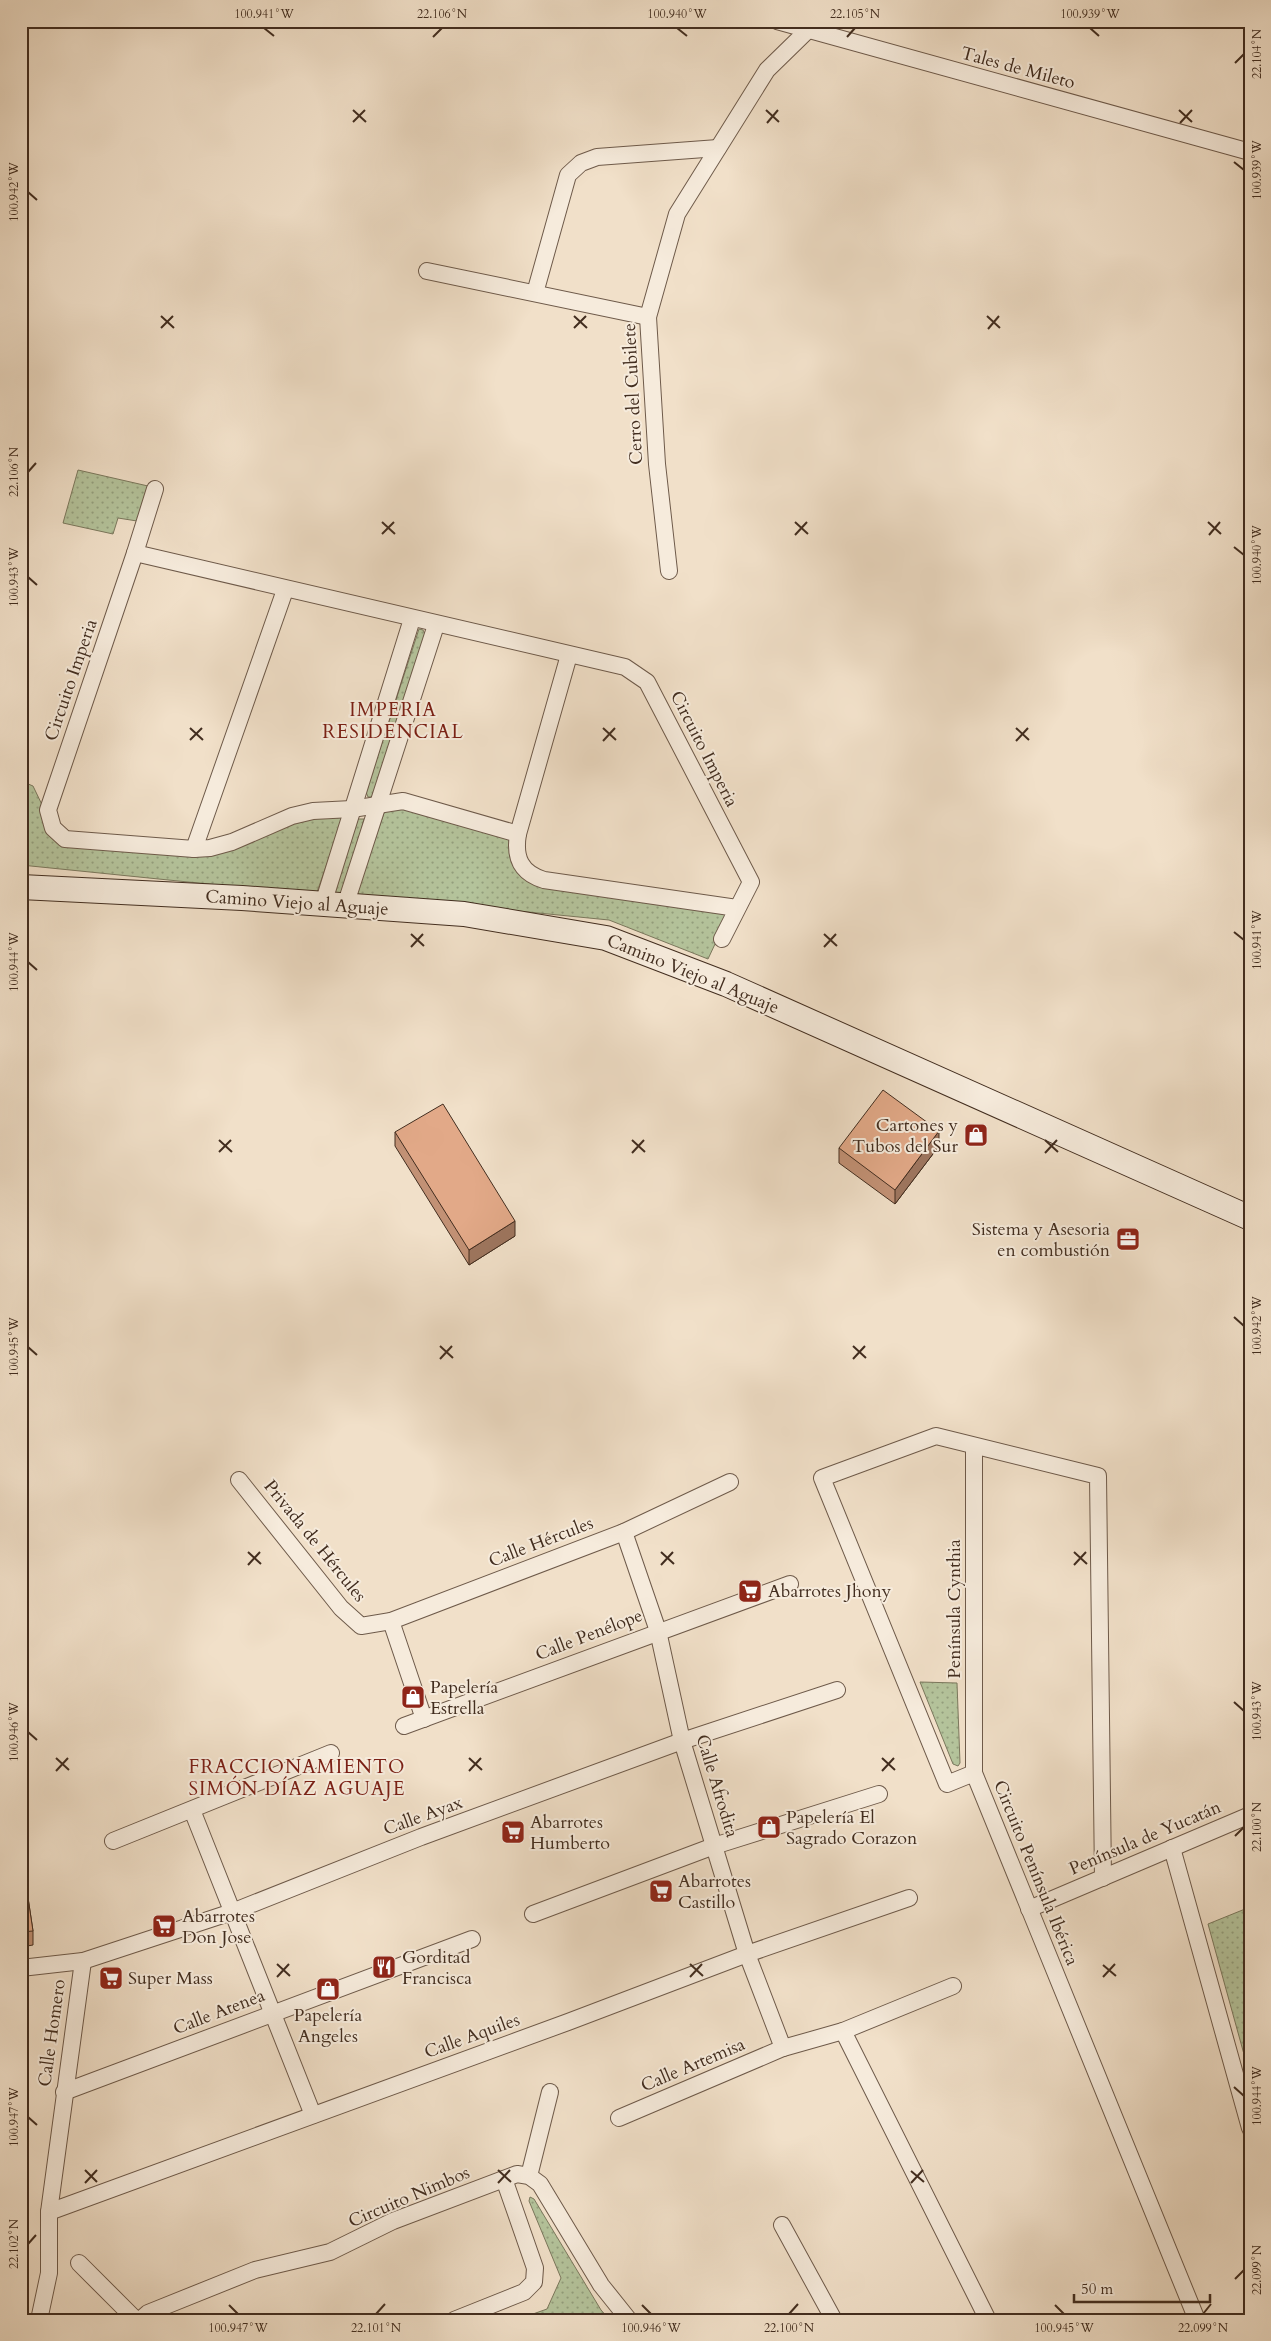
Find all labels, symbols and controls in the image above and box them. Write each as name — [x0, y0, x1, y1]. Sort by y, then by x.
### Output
text: 100.941°W — [234, 6, 294, 22]
text: 22.106°N — [417, 6, 468, 22]
text: 100.940°W — [647, 6, 707, 22]
text: 22.105°N — [830, 6, 881, 22]
text: 100.939°W — [1060, 6, 1120, 22]
text: 22.104°N — [1249, 28, 1265, 79]
street label: Tales de Mileto — [958, 41, 1078, 95]
text: 100.939°W — [1249, 140, 1265, 200]
text: 100.942°W — [6, 162, 22, 222]
street label: Cerro del Cubilete — [617, 323, 649, 465]
text: 22.106°N — [6, 446, 22, 497]
text: 100.940°W — [1249, 525, 1265, 585]
text: 100.943°W — [6, 547, 22, 607]
street label: Circuito Imperia — [38, 616, 104, 744]
street label: Circuito Imperia — [664, 687, 744, 812]
district label: IMPERIA RESIDENCIAL — [322, 697, 464, 745]
street label: Camino Viejo al Aguaje — [204, 884, 390, 922]
text: 100.941°W — [1249, 910, 1265, 970]
street label: Camino Viejo al Aguaje — [603, 928, 783, 1020]
text: 100.944°W — [6, 932, 22, 992]
place label: Cartones y Tubos del Sur — [852, 1113, 958, 1159]
shop icon: Cartones y Tubos del Sur — [963, 1122, 989, 1148]
place label: Sistema y Asesoria en combustión — [972, 1217, 1111, 1263]
office icon: Sistema y Asesoria en combustión — [1115, 1226, 1141, 1252]
text: 100.942°W — [1249, 1296, 1265, 1356]
text: 100.945°W — [6, 1317, 22, 1377]
street label: Privada de Hércules — [258, 1475, 372, 1607]
street label: Calle Hércules — [485, 1511, 597, 1573]
street label: Península Cynthia — [942, 1539, 967, 1679]
supermarket icon: Abarrotes Jhony — [737, 1578, 763, 1604]
place label: Abarrotes Jhony — [768, 1579, 892, 1604]
street label: Calle Penélope — [532, 1603, 646, 1667]
place label: Papelería Estrella — [430, 1675, 499, 1721]
text: 100.943°W — [1249, 1681, 1265, 1741]
shop icon: Papelería Estrella — [400, 1684, 426, 1710]
text: 100.946°W — [6, 1702, 22, 1762]
street label: Calle Afrodita — [689, 1731, 745, 1841]
district label: FRACCIONAMIENTO SIMÓN DÍAZ AGUAJE — [189, 1754, 405, 1802]
street label: Circuito Península Ibérica — [987, 1777, 1085, 1970]
street label: Calle Ayax — [380, 1790, 466, 1842]
street label: Península de Yucatán — [1065, 1794, 1226, 1881]
text: 22.100°N — [1249, 1801, 1265, 1852]
place label: Papelería El Sagrado Corazon — [786, 1805, 918, 1851]
place label: Abarrotes Humberto — [530, 1810, 610, 1856]
shop icon: Papelería El Sagrado Corazon — [756, 1814, 782, 1840]
supermarket icon: Abarrotes Humberto — [500, 1819, 526, 1845]
place label: Abarrotes Castillo — [678, 1869, 751, 1915]
supermarket icon: Abarrotes Castillo — [648, 1878, 674, 1904]
place label: Abarrotes Don Jose — [182, 1904, 255, 1950]
supermarket icon: Abarrotes Don Jose — [151, 1913, 177, 1939]
place label: Gorditad Francisca — [402, 1945, 472, 1991]
restaurant icon: Gorditad Francisca — [371, 1954, 397, 1980]
supermarket icon: Super Mass — [98, 1965, 124, 1991]
place label: Super Mass — [128, 1966, 213, 1991]
shop icon: Papelería Angeles — [315, 1976, 341, 2002]
street label: Calle Homero — [32, 1977, 72, 2088]
street label: Calle Atenea — [169, 1983, 269, 2041]
place label: Papelería Angeles — [294, 2003, 362, 2049]
street label: Calle Aquiles — [421, 2007, 523, 2065]
street label: Calle Artemisa — [637, 2032, 749, 2098]
text: 100.944°W — [1249, 2066, 1265, 2126]
text: 100.947°W — [6, 2087, 22, 2147]
street label: Circuito Nimbos — [344, 2160, 474, 2234]
text: 22.102°N — [6, 2218, 22, 2269]
text: 22.099°N — [1249, 2244, 1265, 2295]
scale bar — [1074, 2271, 1210, 2303]
text: 50 m — [1081, 2279, 1113, 2299]
text: 100.947°W — [208, 2320, 268, 2336]
text: 22.101°N — [351, 2320, 402, 2336]
text: 100.946°W — [621, 2320, 681, 2336]
text: 22.100°N — [764, 2320, 815, 2336]
text: 100.945°W — [1034, 2320, 1094, 2336]
text: 22.099°N — [1178, 2320, 1229, 2336]

